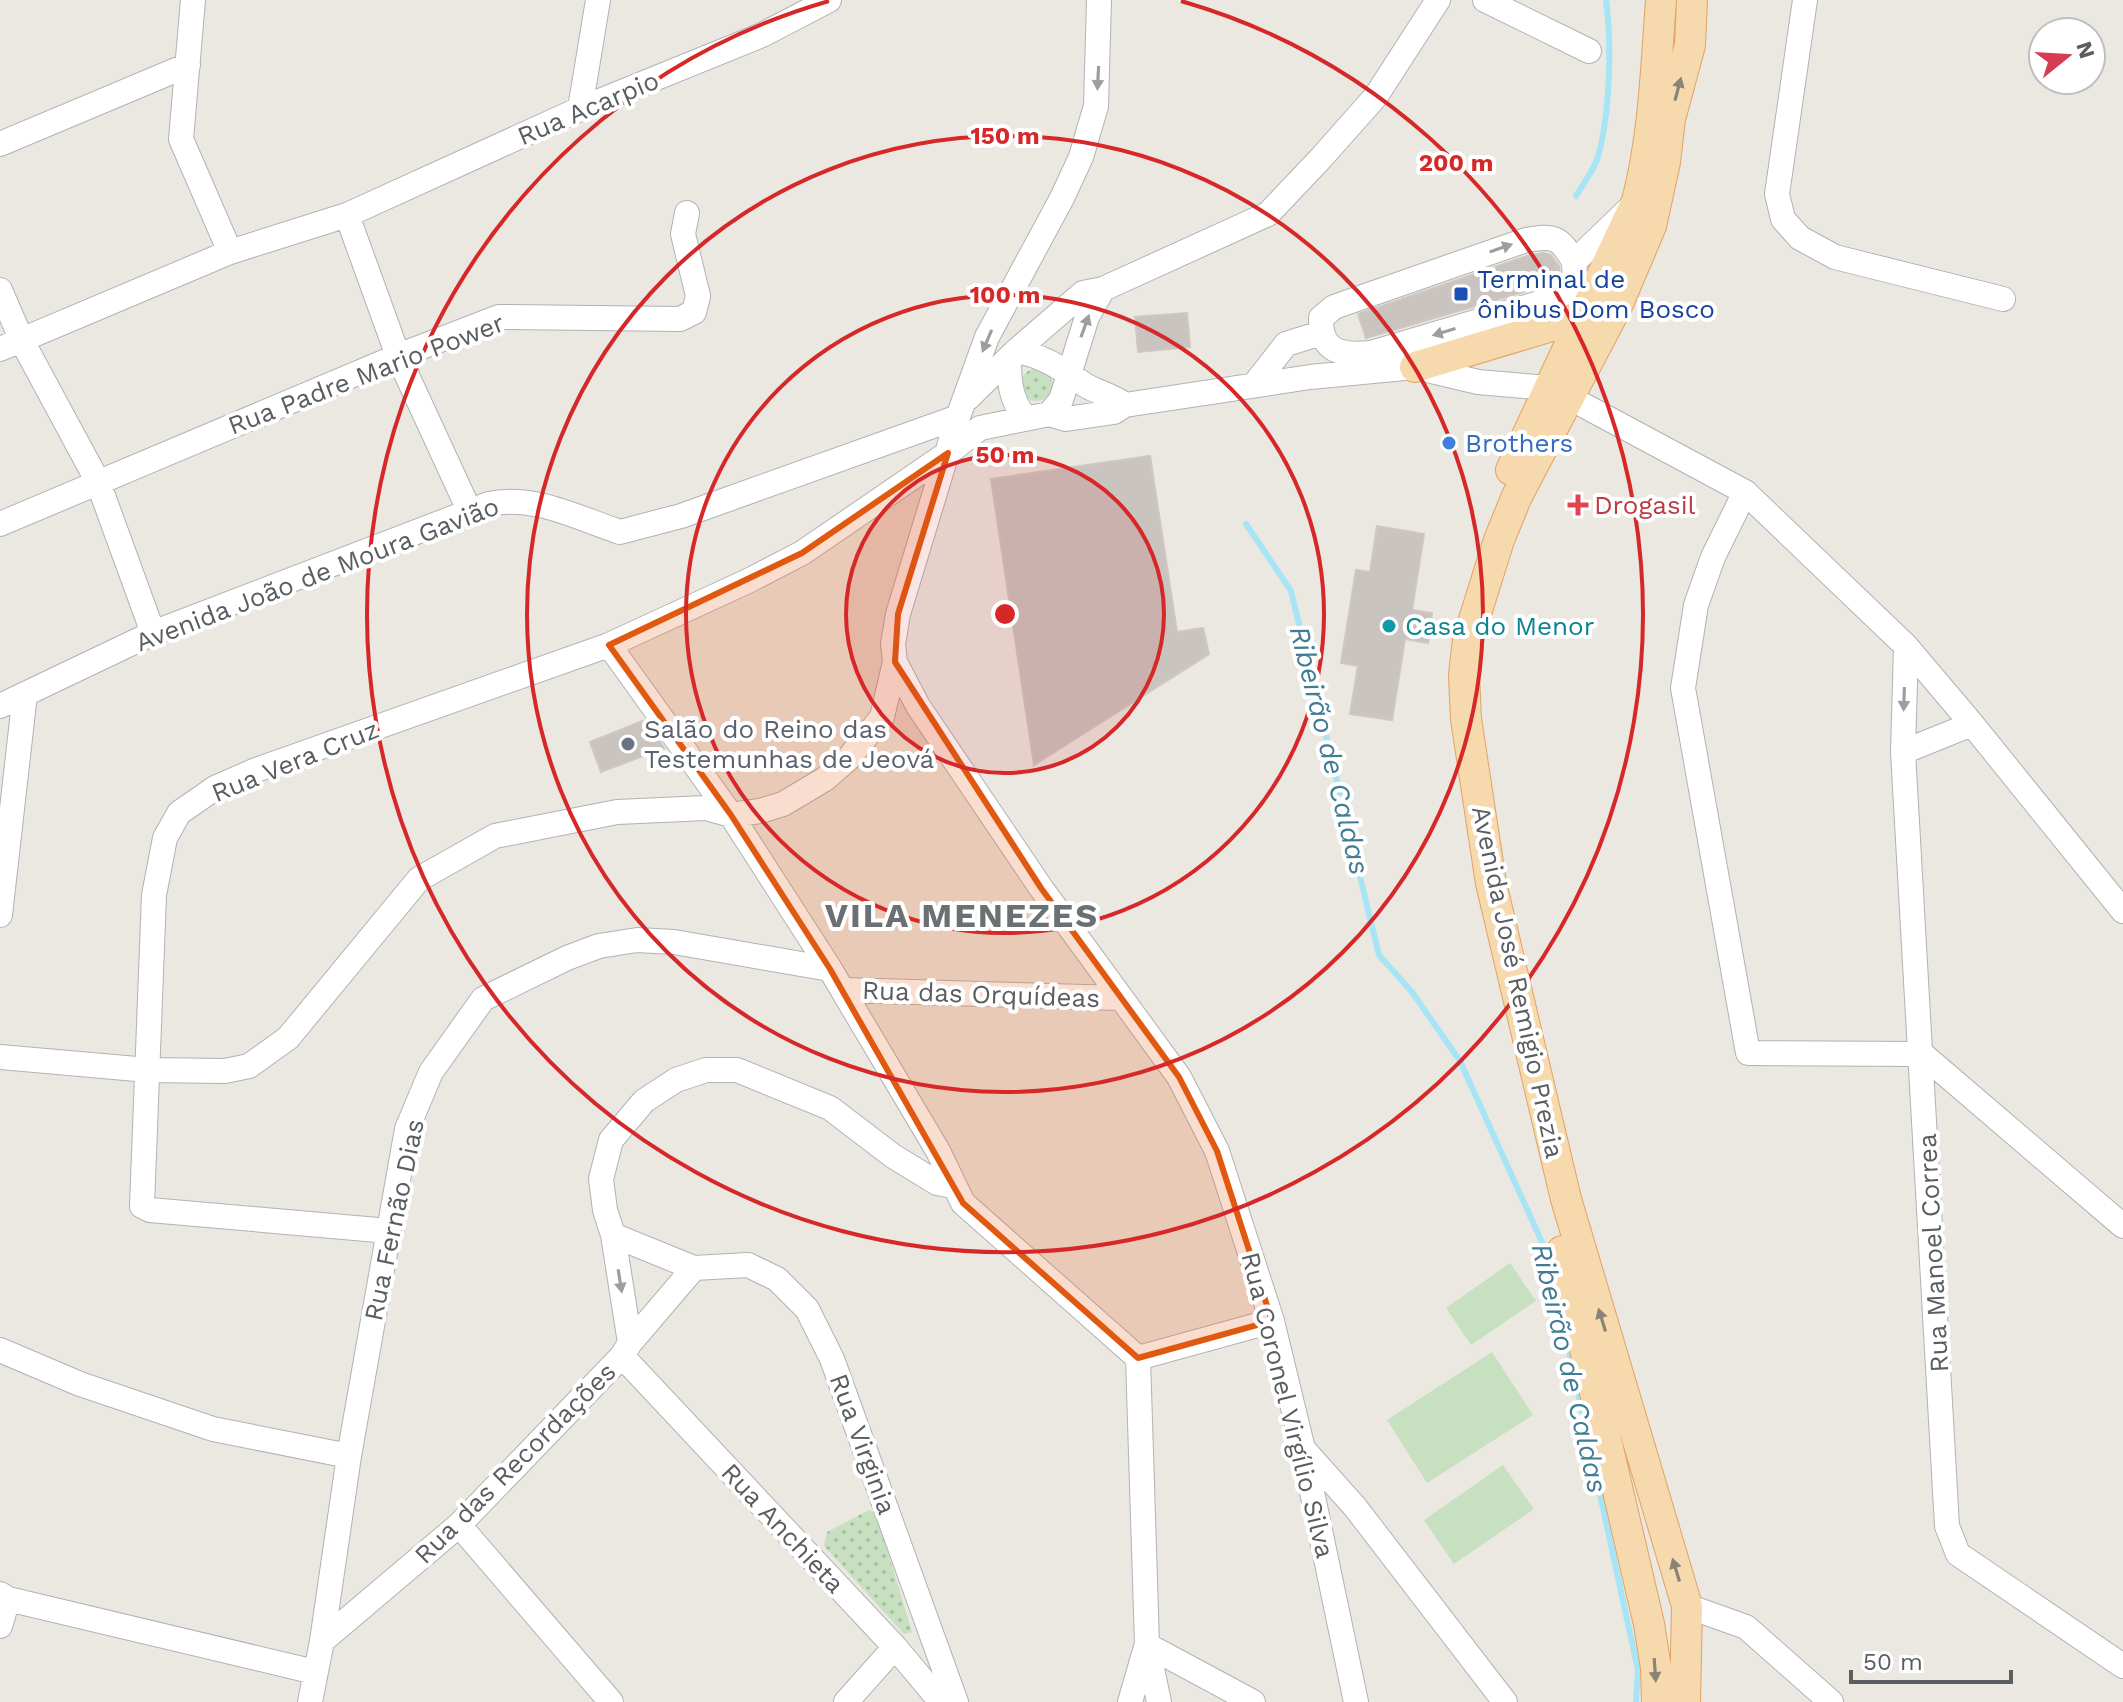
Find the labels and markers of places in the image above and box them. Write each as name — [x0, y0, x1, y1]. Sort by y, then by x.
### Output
place label: Terminal de ônibus Dom Bosco — [1477, 264, 1715, 324]
marker: Terminal de ônibus Dom Bosco — [1452, 285, 1470, 303]
place label: Brothers — [1465, 428, 1573, 458]
marker: Brothers — [1440, 434, 1458, 452]
place label: Drogasil — [1594, 490, 1696, 520]
marker: Drogasil — [1569, 496, 1587, 514]
centre of rings — [991, 600, 1019, 628]
place label: Casa do Menor — [1405, 611, 1594, 641]
marker: Casa do Menor — [1380, 617, 1398, 635]
place label: Salão do Reino das Testemunhas de Jeová — [644, 714, 935, 774]
marker: Salão do Reino das Testemunhas de Jeová — [619, 735, 637, 753]

